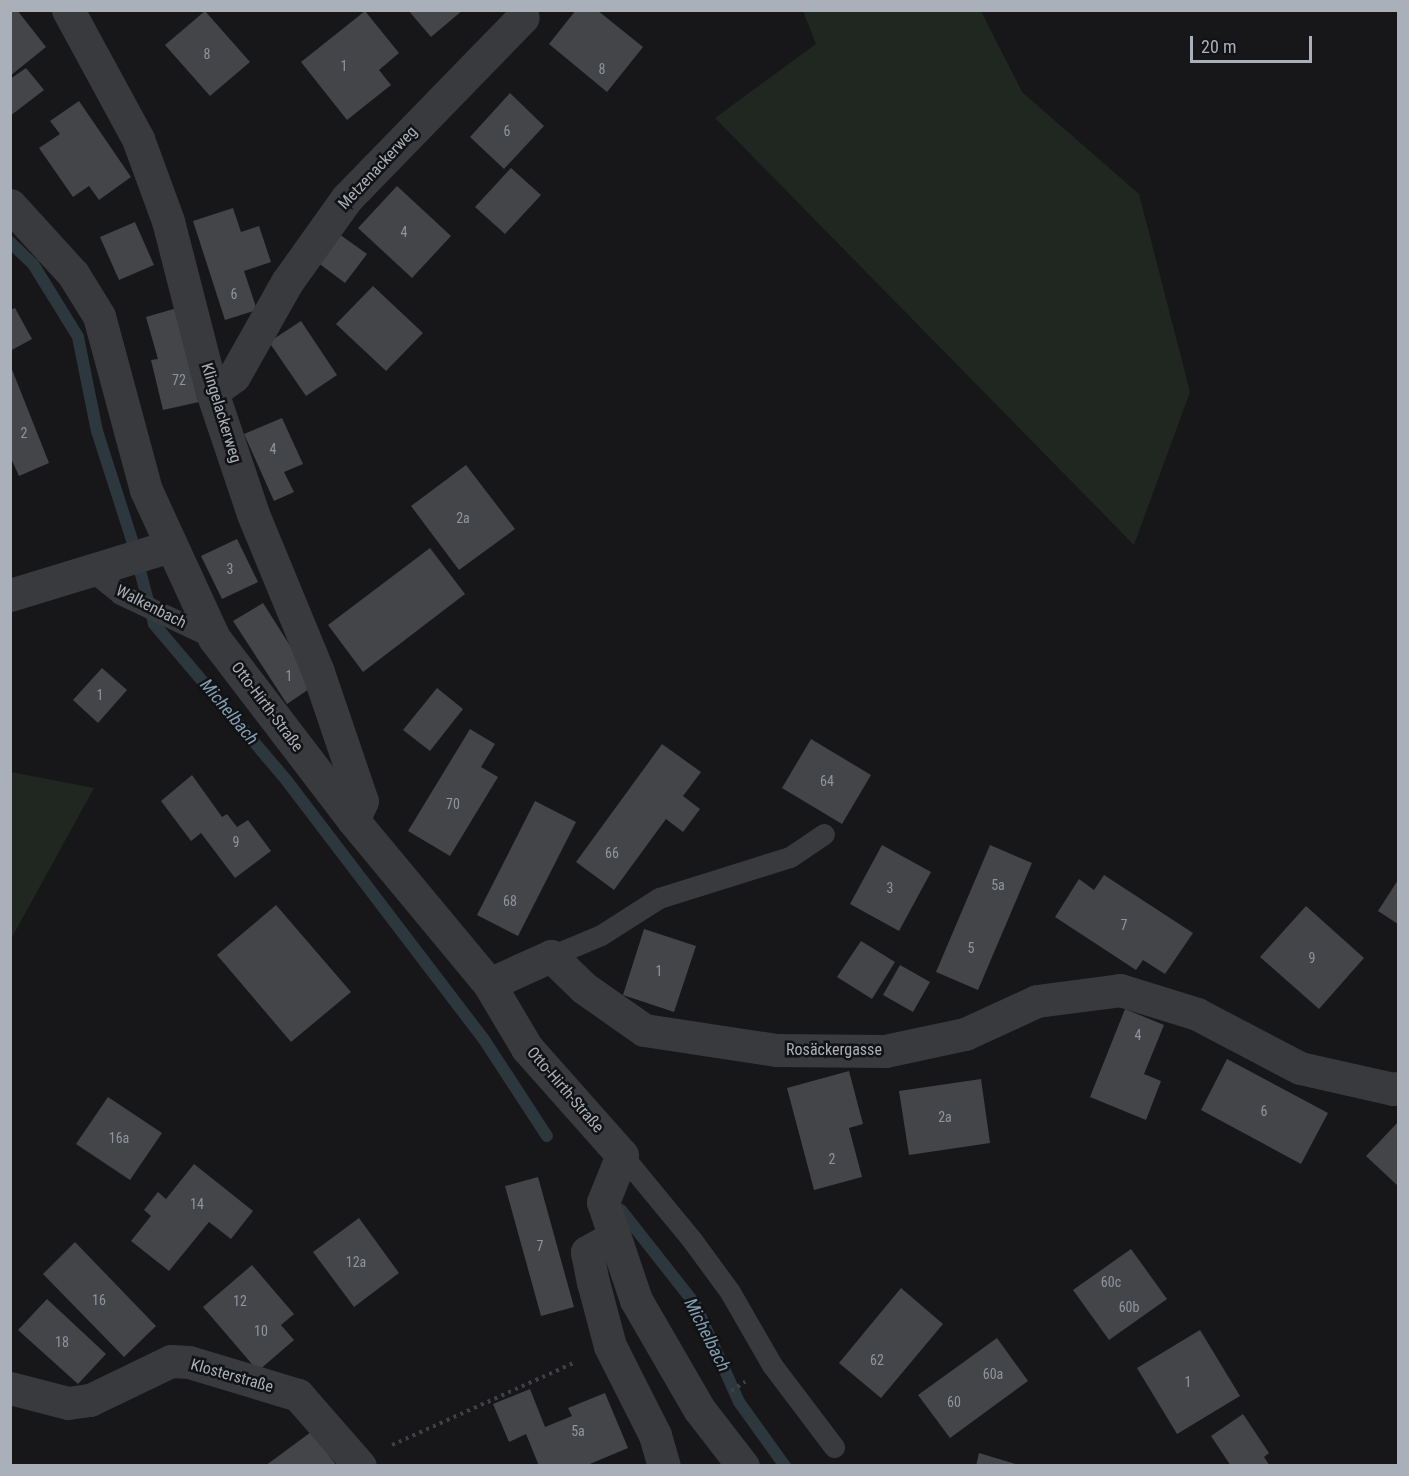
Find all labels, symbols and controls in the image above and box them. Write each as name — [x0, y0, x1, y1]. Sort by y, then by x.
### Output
scale bar — [1193, 24, 1314, 62]
text: 20 m — [1201, 36, 1236, 57]
house number: 8 — [204, 46, 210, 62]
house number: 1 — [341, 58, 347, 74]
house number: 8 — [599, 61, 605, 77]
street label: Metzenackerweg — [335, 122, 421, 214]
house number: 6 — [504, 123, 510, 139]
house number: 4 — [401, 224, 407, 240]
house number: 6 — [231, 286, 237, 302]
street label: Klingelackerweg — [197, 361, 245, 465]
house number: 72 — [172, 372, 186, 388]
house number: 2 — [21, 425, 27, 441]
house number: 4 — [270, 441, 276, 457]
house number: 2a — [456, 510, 470, 526]
house number: 3 — [227, 561, 233, 577]
street label: Walkenbach — [113, 581, 189, 633]
street label: Otto-Hirth-Straße — [227, 658, 307, 756]
house number: 1 — [286, 668, 292, 684]
water label: Michelbach — [195, 675, 263, 749]
house number: 1 — [97, 687, 103, 703]
house number: 64 — [820, 773, 834, 789]
house number: 70 — [446, 796, 460, 812]
house number: 9 — [233, 834, 239, 850]
house number: 66 — [605, 845, 619, 861]
house number: 5a — [991, 877, 1005, 893]
house number: 3 — [887, 880, 893, 896]
house number: 68 — [503, 893, 517, 909]
house number: 7 — [1121, 917, 1127, 933]
house number: 5 — [968, 940, 974, 956]
house number: 9 — [1309, 950, 1315, 966]
house number: 1 — [656, 963, 662, 979]
house number: 4 — [1135, 1027, 1141, 1043]
street label: Rosäckergasse — [786, 1040, 882, 1060]
street label: Otto-Hirth-Straße — [523, 1043, 607, 1137]
house number: 6 — [1261, 1103, 1267, 1119]
house number: 2a — [938, 1109, 952, 1125]
house number: 16a — [109, 1130, 129, 1146]
house number: 2 — [829, 1151, 835, 1167]
house number: 14 — [190, 1196, 204, 1212]
house number: 7 — [537, 1238, 543, 1254]
house number: 12a — [346, 1254, 366, 1270]
house number: 60c — [1101, 1274, 1121, 1290]
house number: 16 — [92, 1292, 106, 1308]
house number: 12 — [233, 1293, 247, 1309]
water label: Michelbach — [679, 1295, 735, 1375]
house number: 60b — [1119, 1299, 1139, 1315]
house number: 10 — [254, 1323, 268, 1339]
house number: 18 — [55, 1334, 69, 1350]
house number: 62 — [870, 1352, 884, 1368]
street label: Klosterstraße — [189, 1355, 275, 1397]
house number: 60a — [983, 1366, 1003, 1382]
house number: 1 — [1185, 1374, 1191, 1390]
house number: 60 — [947, 1394, 961, 1410]
house number: 5a — [571, 1423, 585, 1439]

